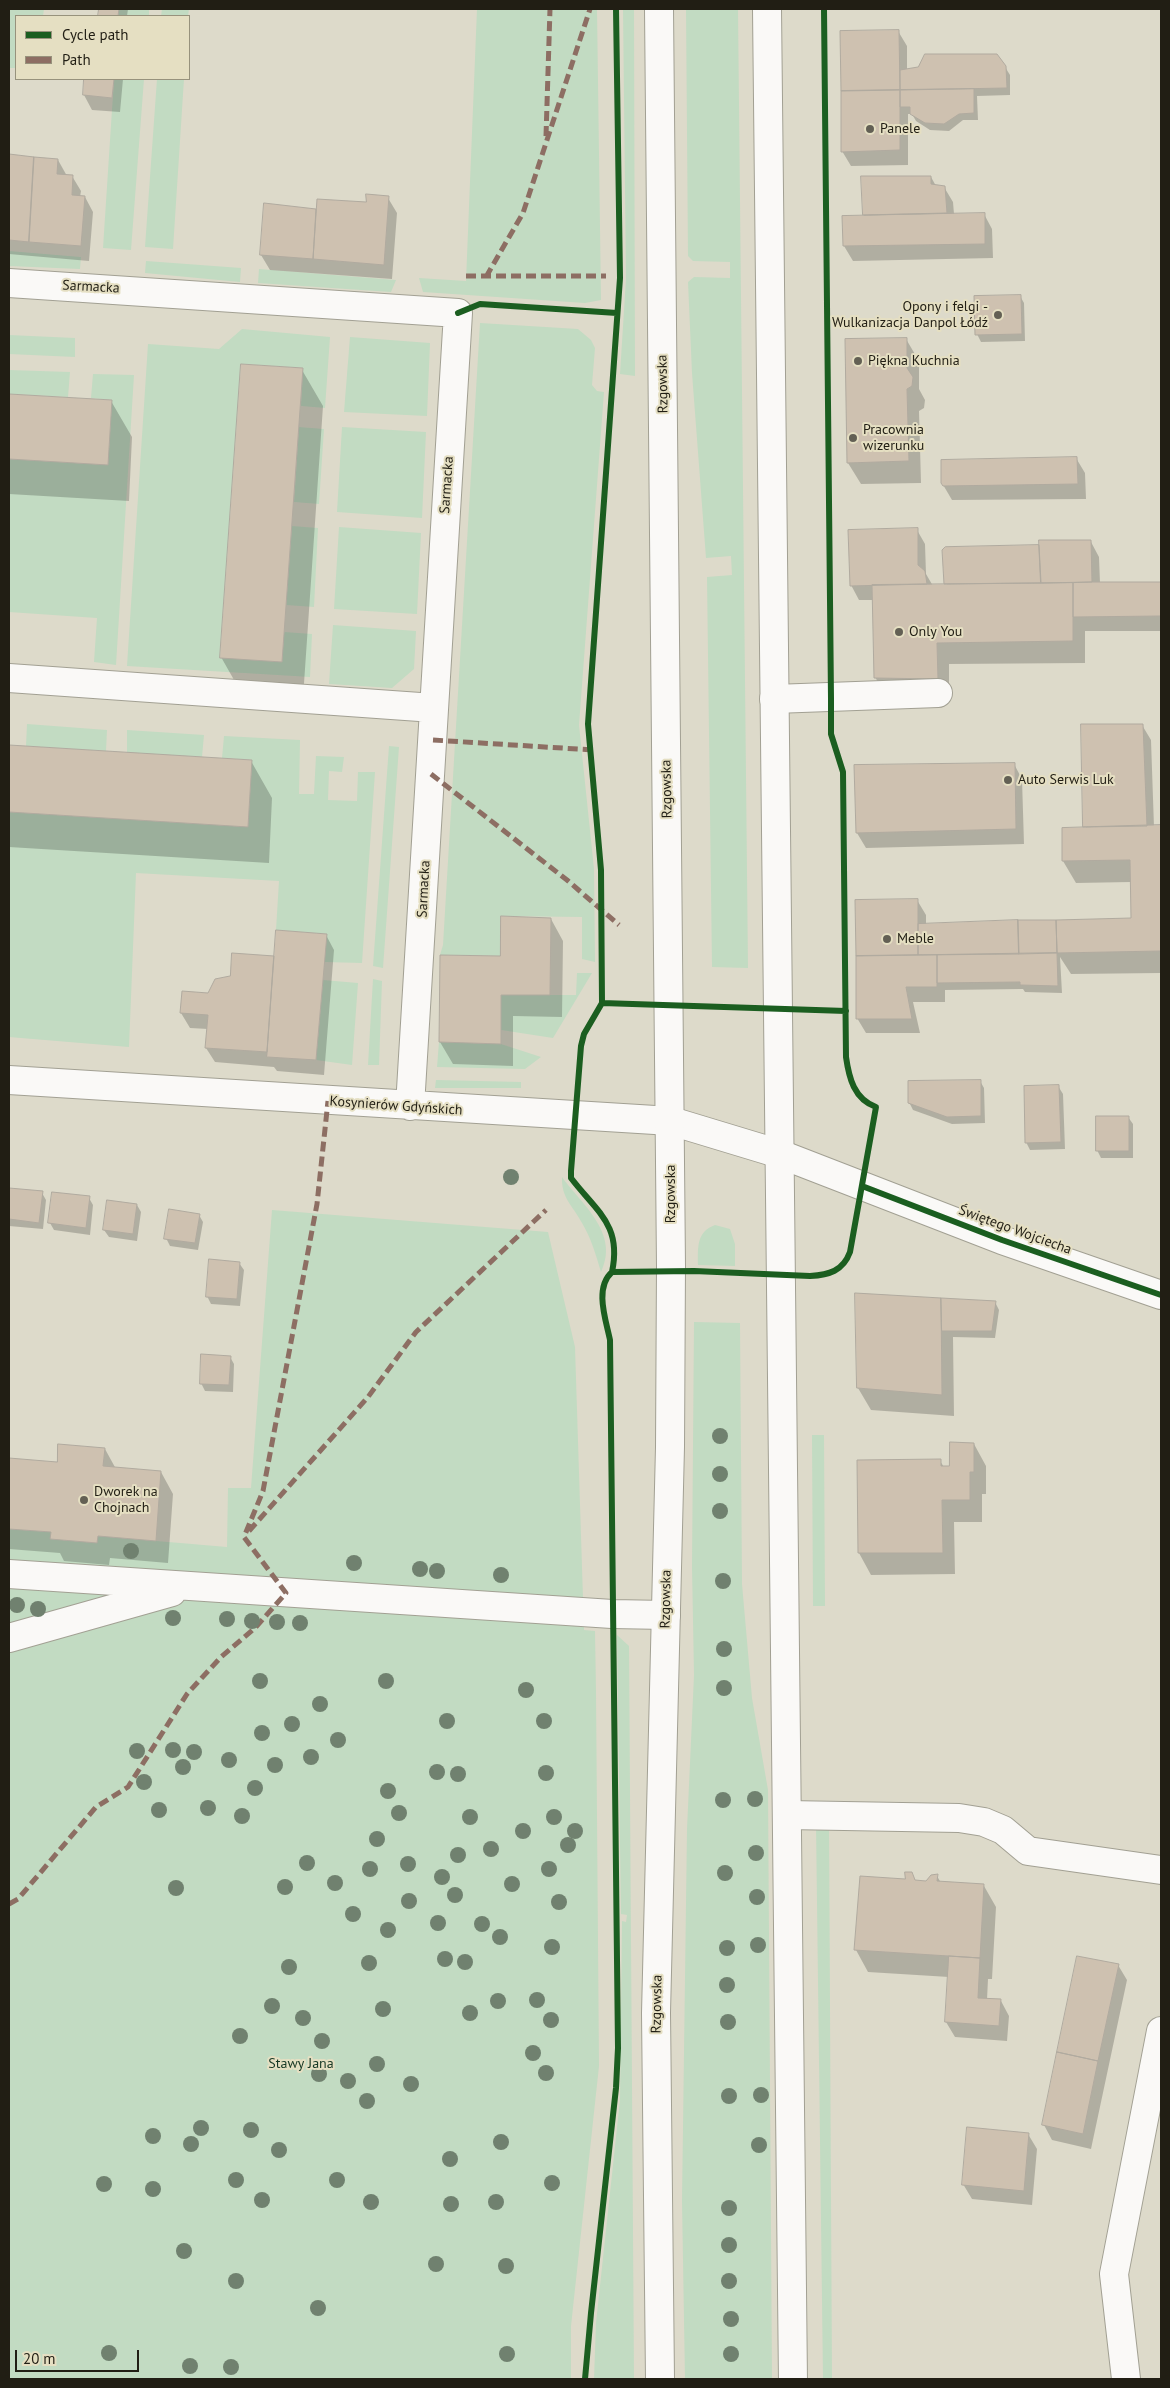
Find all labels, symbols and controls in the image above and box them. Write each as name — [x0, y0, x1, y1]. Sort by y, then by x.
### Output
legend — [15, 15, 190, 80]
text: Cycle path — [62, 25, 128, 44]
text: Path — [62, 50, 91, 69]
place label: Panele — [880, 121, 920, 137]
marker: Panele — [864, 123, 876, 135]
street label: Sarmacka — [62, 277, 120, 297]
place label: Opony i felgi - Wulkanizacja Danpol Łódź — [832, 299, 988, 332]
marker: Opony i felgi - Wulkanizacja Danpol Łódź — [992, 309, 1004, 321]
place label: Piękna Kuchnia — [868, 353, 960, 369]
street label: Rzgowska — [654, 355, 672, 413]
marker: Piękna Kuchnia — [852, 355, 864, 367]
place label: Pracownia wizerunku — [863, 422, 924, 454]
marker: Pracownia wizerunku — [847, 432, 859, 444]
street label: Sarmacka — [437, 456, 457, 514]
place label: Only You — [909, 624, 962, 640]
marker: Only You — [893, 626, 905, 638]
street label: Rzgowska — [658, 760, 676, 818]
place label: Auto Serwis Luk — [1018, 772, 1114, 788]
marker: Auto Serwis Luk — [1002, 774, 1014, 786]
street label: Sarmacka — [414, 860, 434, 918]
place label: Meble — [897, 931, 934, 947]
marker: Meble — [881, 933, 893, 945]
street label: Kosynierów Gdyńskich — [329, 1093, 463, 1119]
street label: Rzgowska — [663, 1165, 679, 1223]
street label: Świętego Wojciecha — [956, 1202, 1074, 1258]
place label: Dworek na Chojnach — [94, 1484, 158, 1516]
marker: Dworek na Chojnach — [78, 1494, 90, 1506]
street label: Rzgowska — [657, 1570, 675, 1628]
street label: Rzgowska — [648, 1975, 666, 2033]
park label: Stawy Jana — [268, 2056, 334, 2072]
scale bar — [18, 2340, 141, 2372]
text: 20 m — [23, 2349, 56, 2368]

